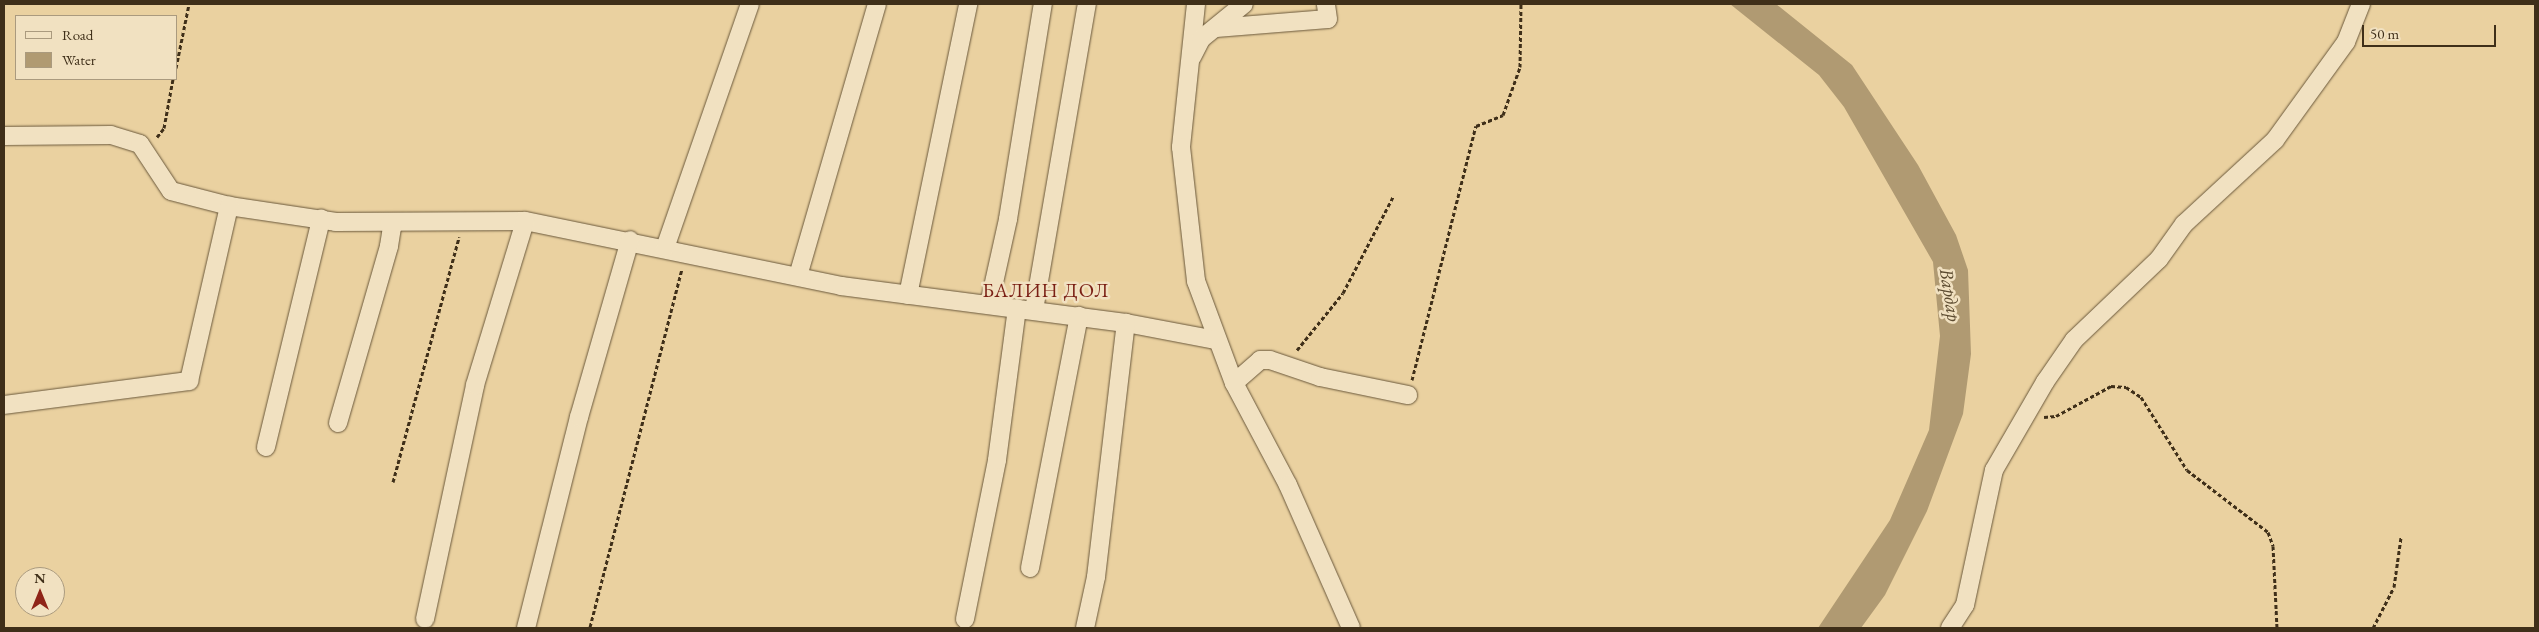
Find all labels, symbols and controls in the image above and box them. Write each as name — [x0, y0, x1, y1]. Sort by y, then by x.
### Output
legend — [15, 15, 178, 80]
scale bar — [2364, 15, 2498, 47]
text: 50 m — [2370, 24, 2399, 43]
text: Road — [62, 25, 93, 44]
text: Water — [62, 50, 96, 69]
water label: Вардар — [1935, 267, 1965, 323]
district label: БАЛИН ДОЛ — [981, 278, 1111, 302]
north arrow — [15, 567, 65, 617]
text: N — [34, 569, 46, 587]

